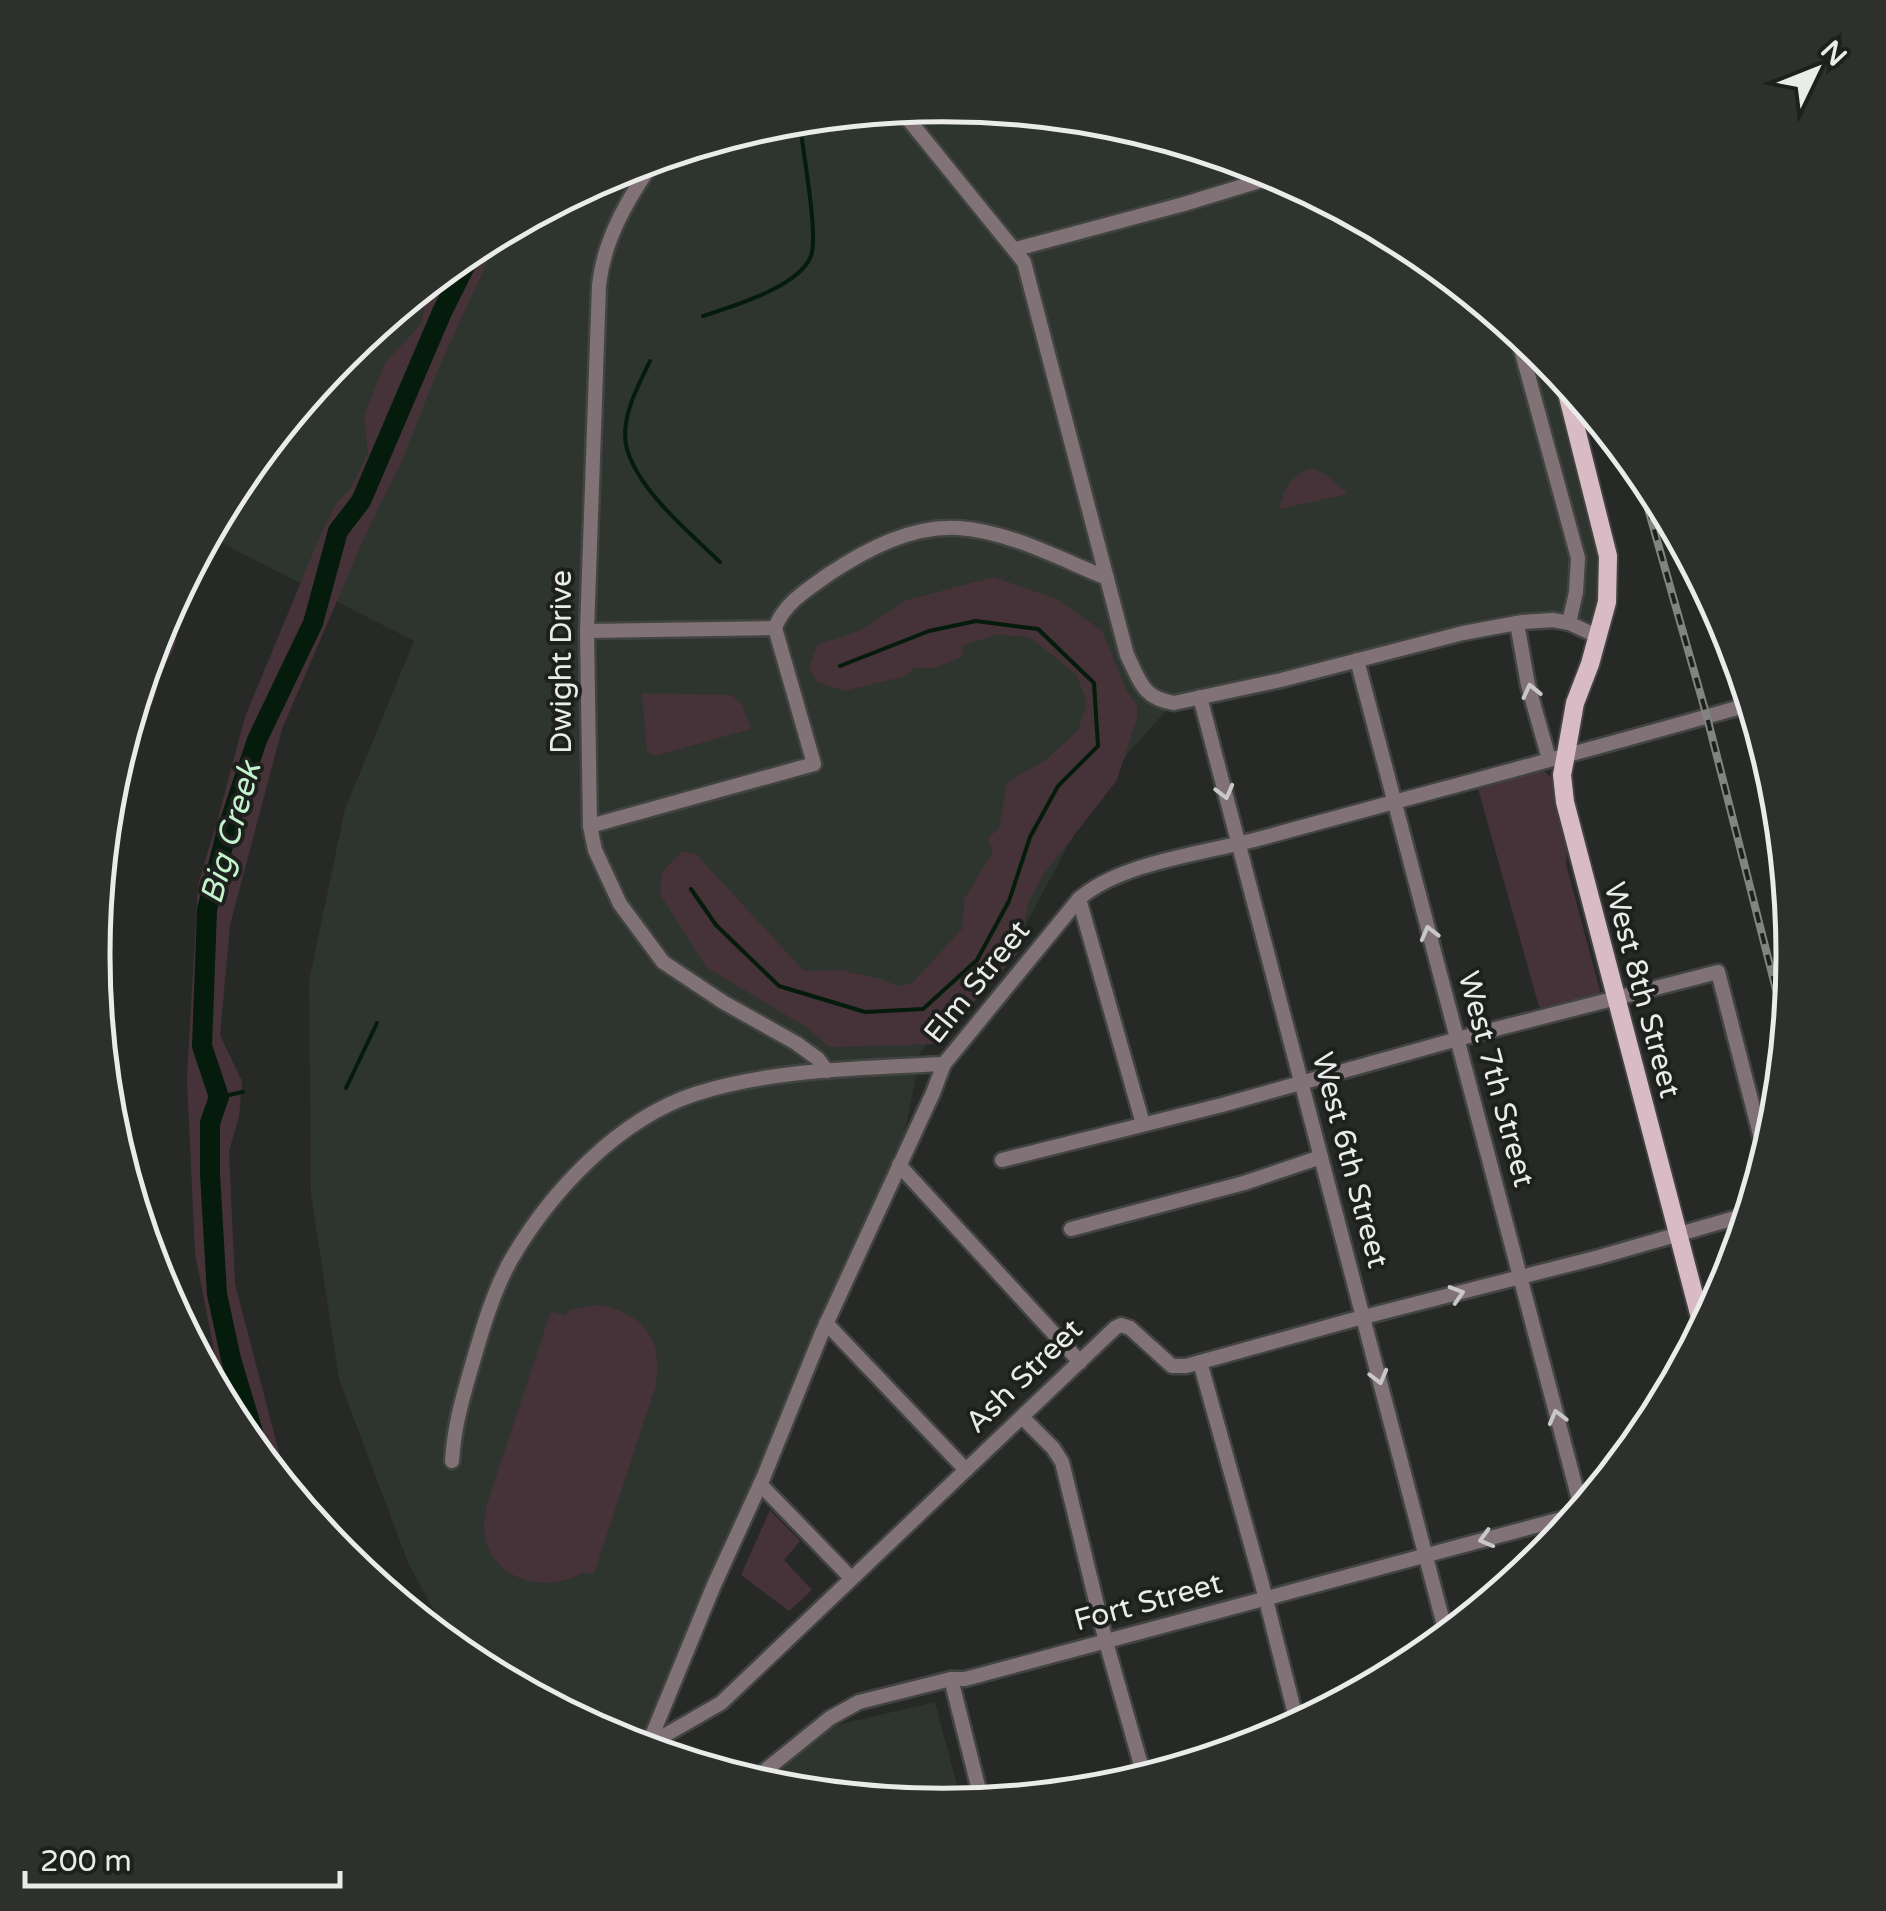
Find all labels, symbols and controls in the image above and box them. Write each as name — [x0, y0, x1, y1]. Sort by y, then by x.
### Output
north arrow — [1766, 20, 1866, 120]
text: N — [1813, 34, 1854, 73]
street label: Dwight Drive — [543, 570, 580, 754]
one-way arrow — [1522, 683, 1543, 700]
water label: Big Creek — [193, 755, 270, 908]
one-way arrow — [1213, 783, 1234, 800]
street label: West 8th Street — [1595, 878, 1689, 1102]
street label: Elm Street — [916, 913, 1038, 1051]
one-way arrow — [1420, 925, 1441, 942]
street label: West 7th Street — [1449, 967, 1543, 1191]
street label: West 6th Street — [1303, 1048, 1397, 1272]
one-way arrow — [1448, 1285, 1465, 1306]
street label: Ash Street — [958, 1311, 1090, 1441]
one-way arrow — [1367, 1368, 1388, 1385]
one-way arrow — [1547, 1409, 1568, 1426]
one-way arrow — [1478, 1527, 1495, 1548]
street label: Fort Street — [1070, 1564, 1226, 1640]
scale bar — [25, 1826, 340, 1888]
text: 200 m — [40, 1843, 132, 1880]

